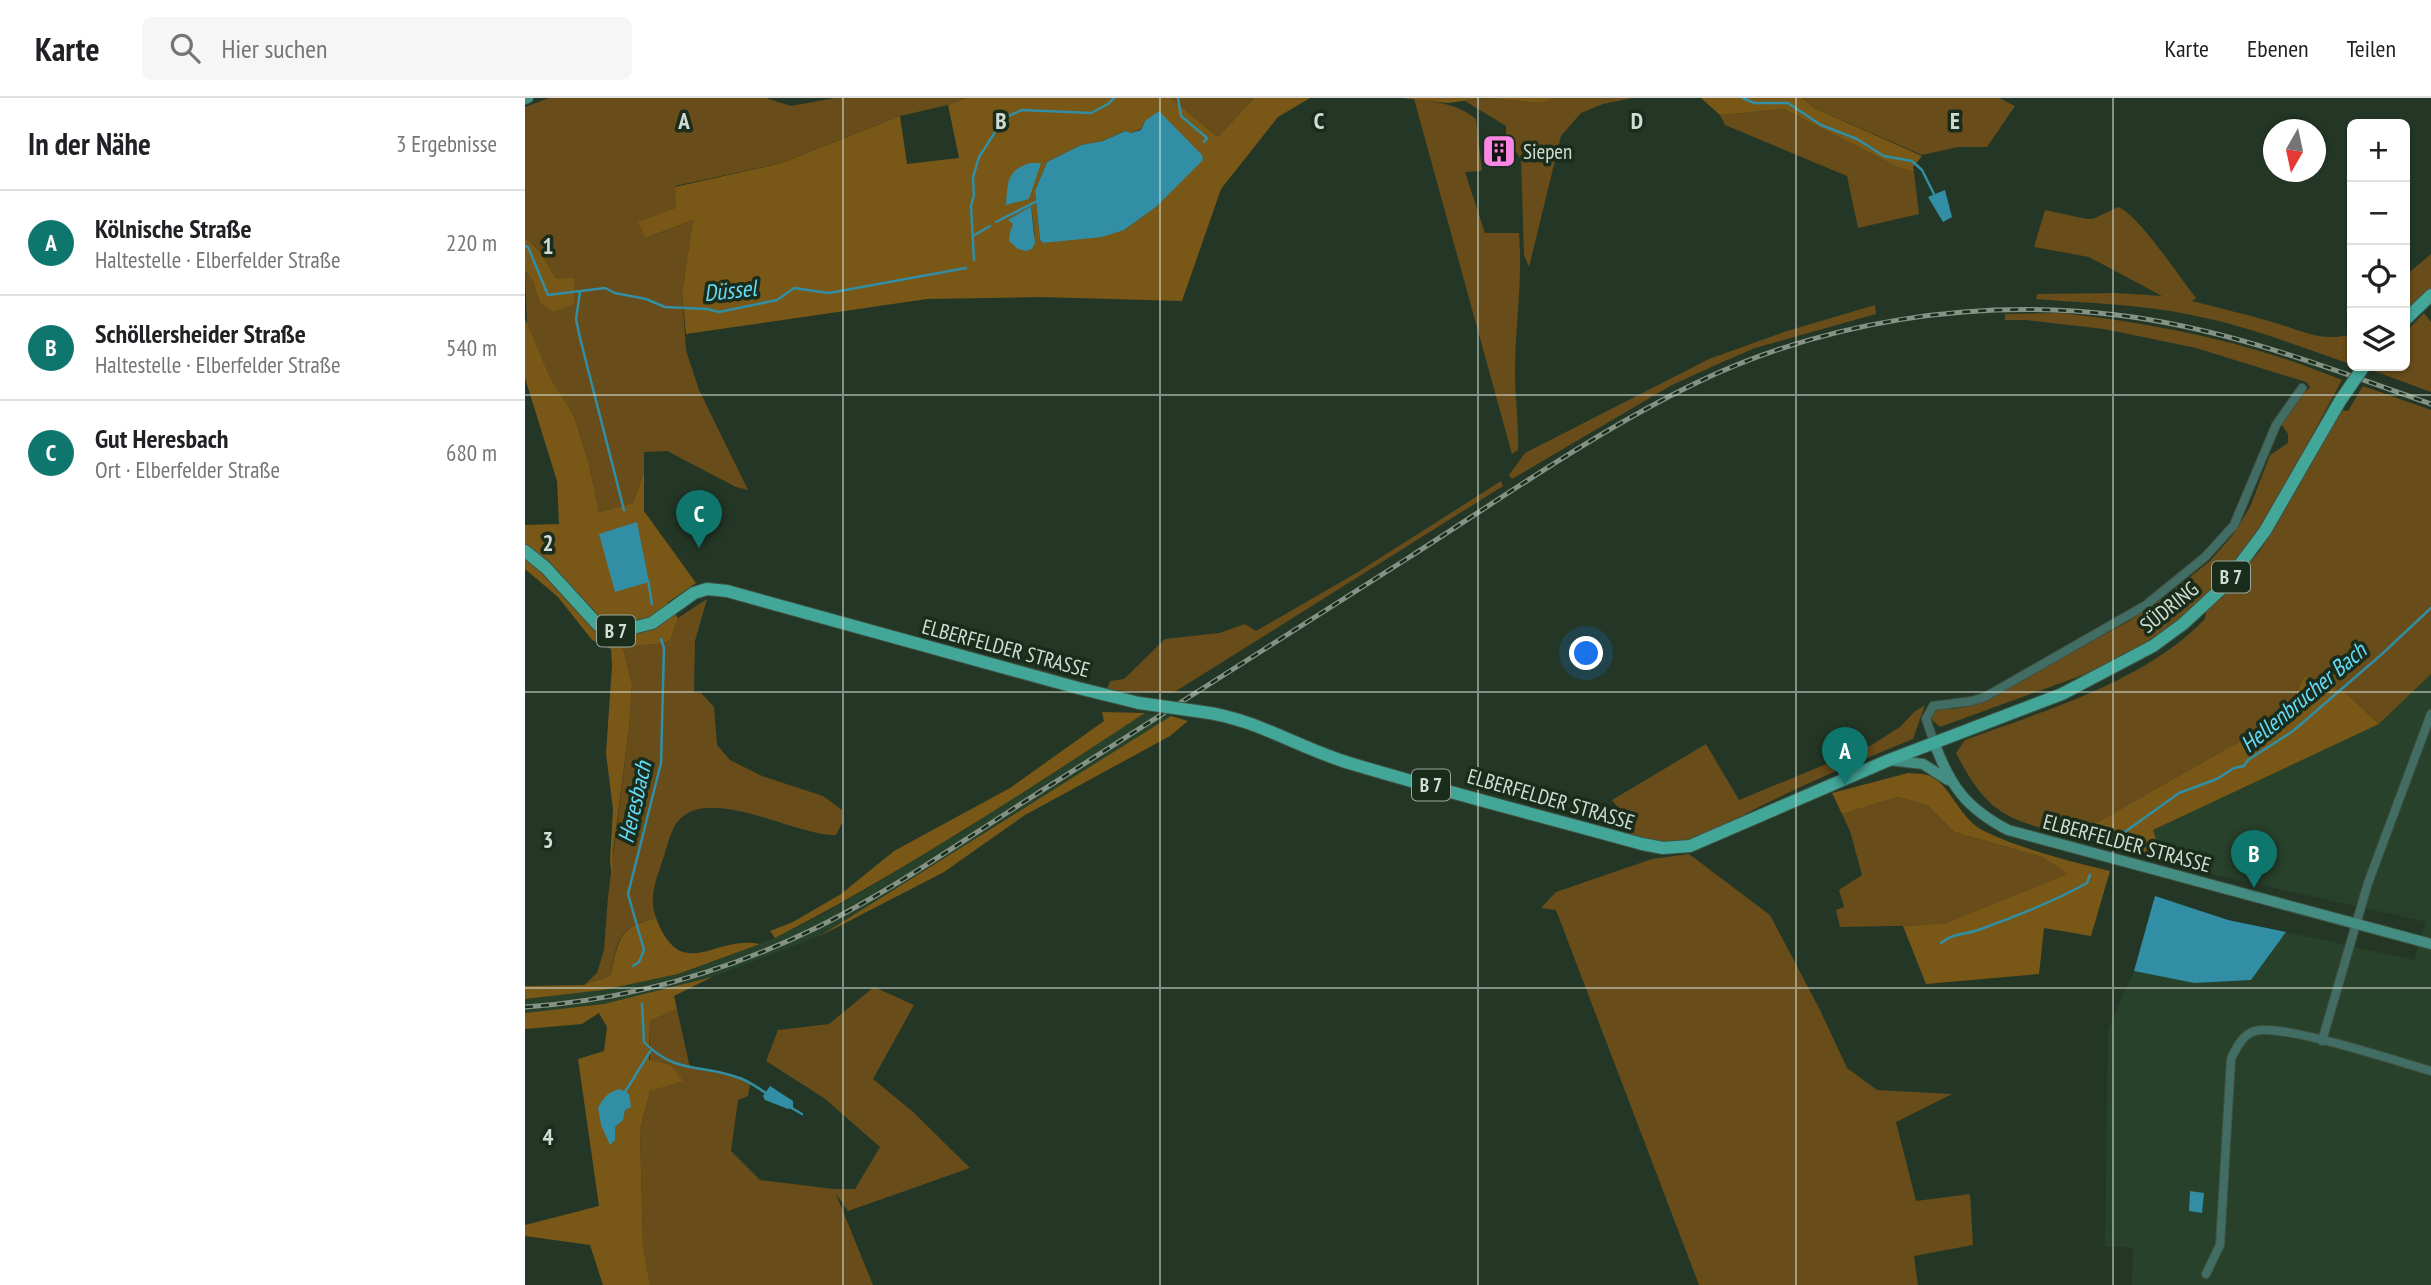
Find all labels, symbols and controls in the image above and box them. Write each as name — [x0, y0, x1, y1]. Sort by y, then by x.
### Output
search box — [142, 17, 632, 80]
text: Karte — [35, 27, 100, 70]
icon: search — [166, 29, 204, 67]
text: Hier suchen — [222, 32, 327, 65]
text: Karte — [2165, 33, 2209, 64]
text: Ebenen — [2247, 33, 2309, 64]
text: Teilen — [2347, 33, 2396, 64]
text: A — [677, 106, 690, 135]
text: B — [995, 106, 1007, 135]
text: C — [1314, 106, 1325, 135]
text: D — [1631, 106, 1643, 135]
text: E — [1950, 106, 1960, 135]
north arrow — [2263, 119, 2326, 182]
map controls — [2347, 119, 2410, 371]
button: + — [2347, 119, 2410, 182]
text: In der Nähe — [28, 124, 151, 163]
text: 3 Ergebnisse — [396, 129, 497, 158]
building icon: Siepen — [1480, 132, 1518, 170]
place label: Siepen — [1523, 138, 1572, 165]
button: − — [2347, 182, 2410, 245]
text: Kölnische Straße — [95, 212, 252, 245]
text: A — [45, 228, 57, 257]
text: 220 m — [446, 228, 497, 257]
text: 1 — [543, 231, 554, 260]
text: Haltestelle · Elberfelder Straße — [95, 245, 340, 274]
button: locate — [2347, 245, 2410, 308]
water label: Düssel — [702, 273, 760, 307]
button: layers — [2347, 308, 2410, 371]
text: Schöllersheider Straße — [95, 317, 306, 350]
text: B — [45, 333, 57, 362]
text: 540 m — [446, 333, 497, 362]
text: Haltestelle · Elberfelder Straße — [95, 350, 340, 379]
text: Gut Heresbach — [95, 422, 228, 455]
text: C — [46, 438, 56, 467]
text: 680 m — [446, 438, 497, 467]
text: Ort · Elberfelder Straße — [95, 455, 280, 484]
pin: C — [676, 490, 722, 548]
text: 2 — [543, 528, 554, 557]
road number: B 7 — [2212, 562, 2250, 592]
street label: SÜDRING — [2134, 575, 2204, 639]
street label: ELBERFELDER STRASSE — [919, 613, 1093, 683]
road number: B 7 — [597, 616, 635, 646]
water label: Hellenbrucher Bach — [2234, 635, 2373, 758]
your location — [1569, 636, 1603, 670]
pin: A — [1822, 727, 1868, 785]
water label: Heresbach — [611, 757, 658, 846]
street label: ELBERFELDER STRASSE — [1464, 762, 1638, 836]
road number: B 7 — [1412, 770, 1450, 800]
street label: ELBERFELDER STRASSE — [2040, 808, 2214, 878]
text: 3 — [543, 825, 554, 854]
pin: B — [2231, 830, 2277, 888]
text: 4 — [543, 1122, 554, 1151]

